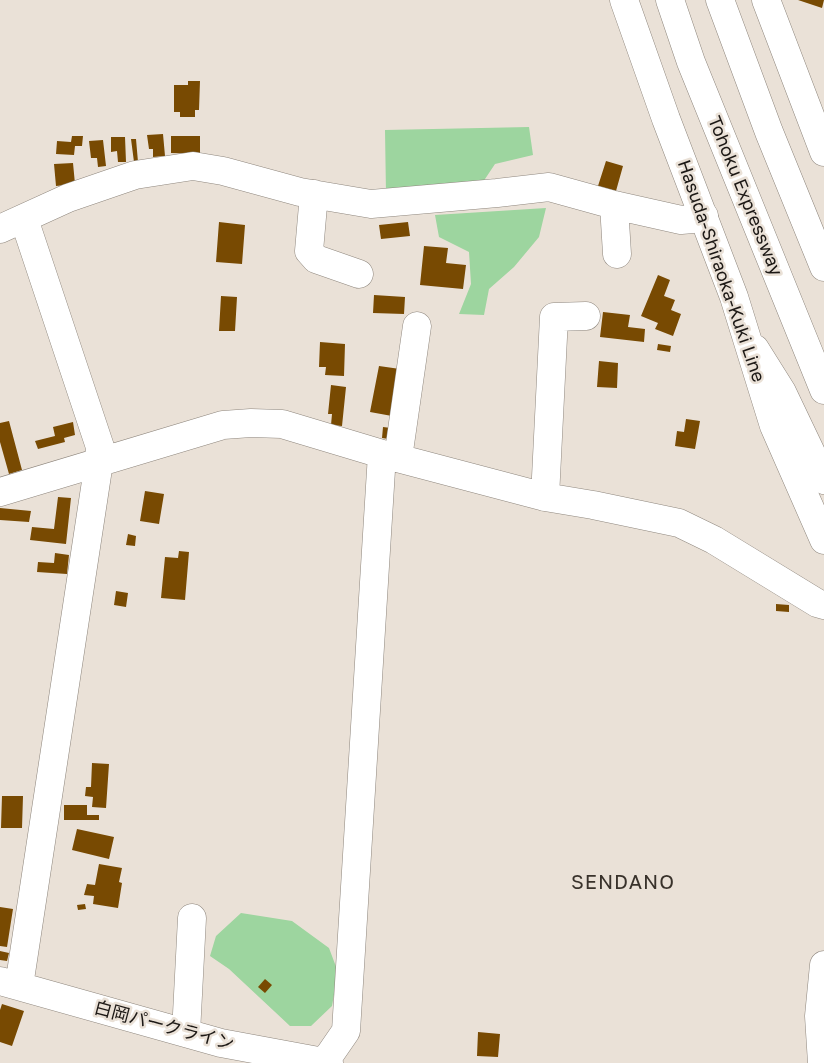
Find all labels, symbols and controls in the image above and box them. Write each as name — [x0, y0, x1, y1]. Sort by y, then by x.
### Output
street label: Tohoku Expressway — [703, 113, 787, 279]
street label: Hasuda-Shiraoka-Kuki Line — [673, 157, 769, 385]
district label: SENDANO — [570, 871, 676, 895]
street label: 白岡パークライン — [92, 997, 236, 1055]

